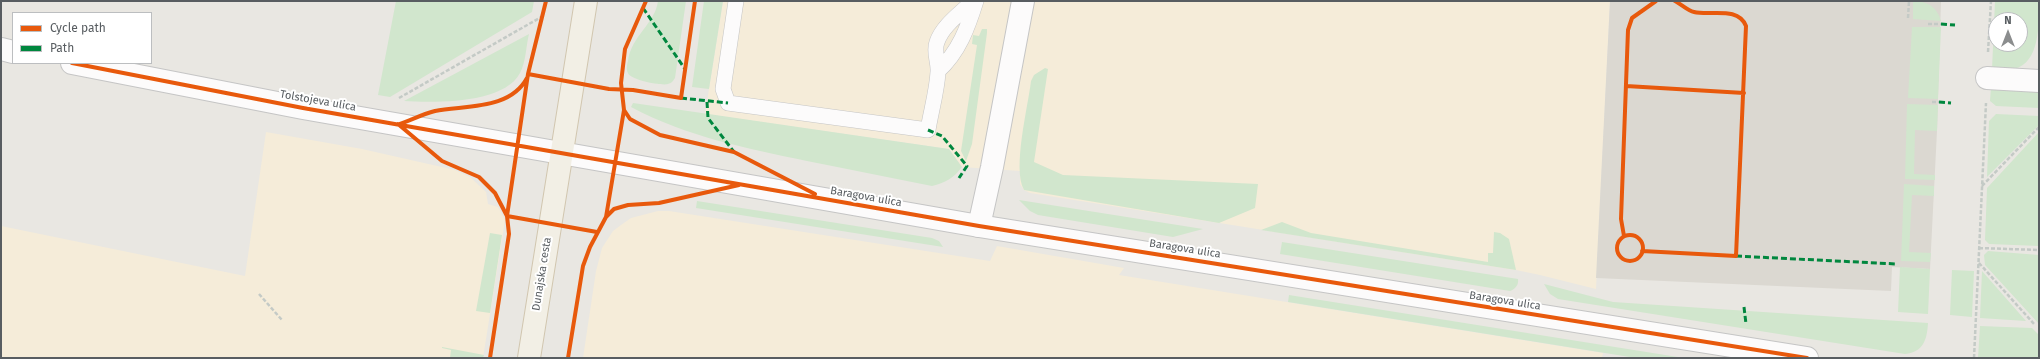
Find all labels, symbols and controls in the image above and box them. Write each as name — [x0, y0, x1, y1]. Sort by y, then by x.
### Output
legend — [12, 12, 152, 64]
north arrow — [1988, 12, 2028, 52]
text: N — [2004, 14, 2012, 27]
text: Cycle path — [50, 21, 106, 35]
text: Path — [50, 41, 74, 55]
street label: Tolstojeva ulica — [279, 88, 357, 114]
street label: Baragova ulica — [829, 184, 903, 210]
street label: Dunajska cesta — [530, 236, 554, 312]
street label: Baragova ulica — [1148, 237, 1222, 261]
street label: Baragova ulica — [1468, 289, 1542, 313]

